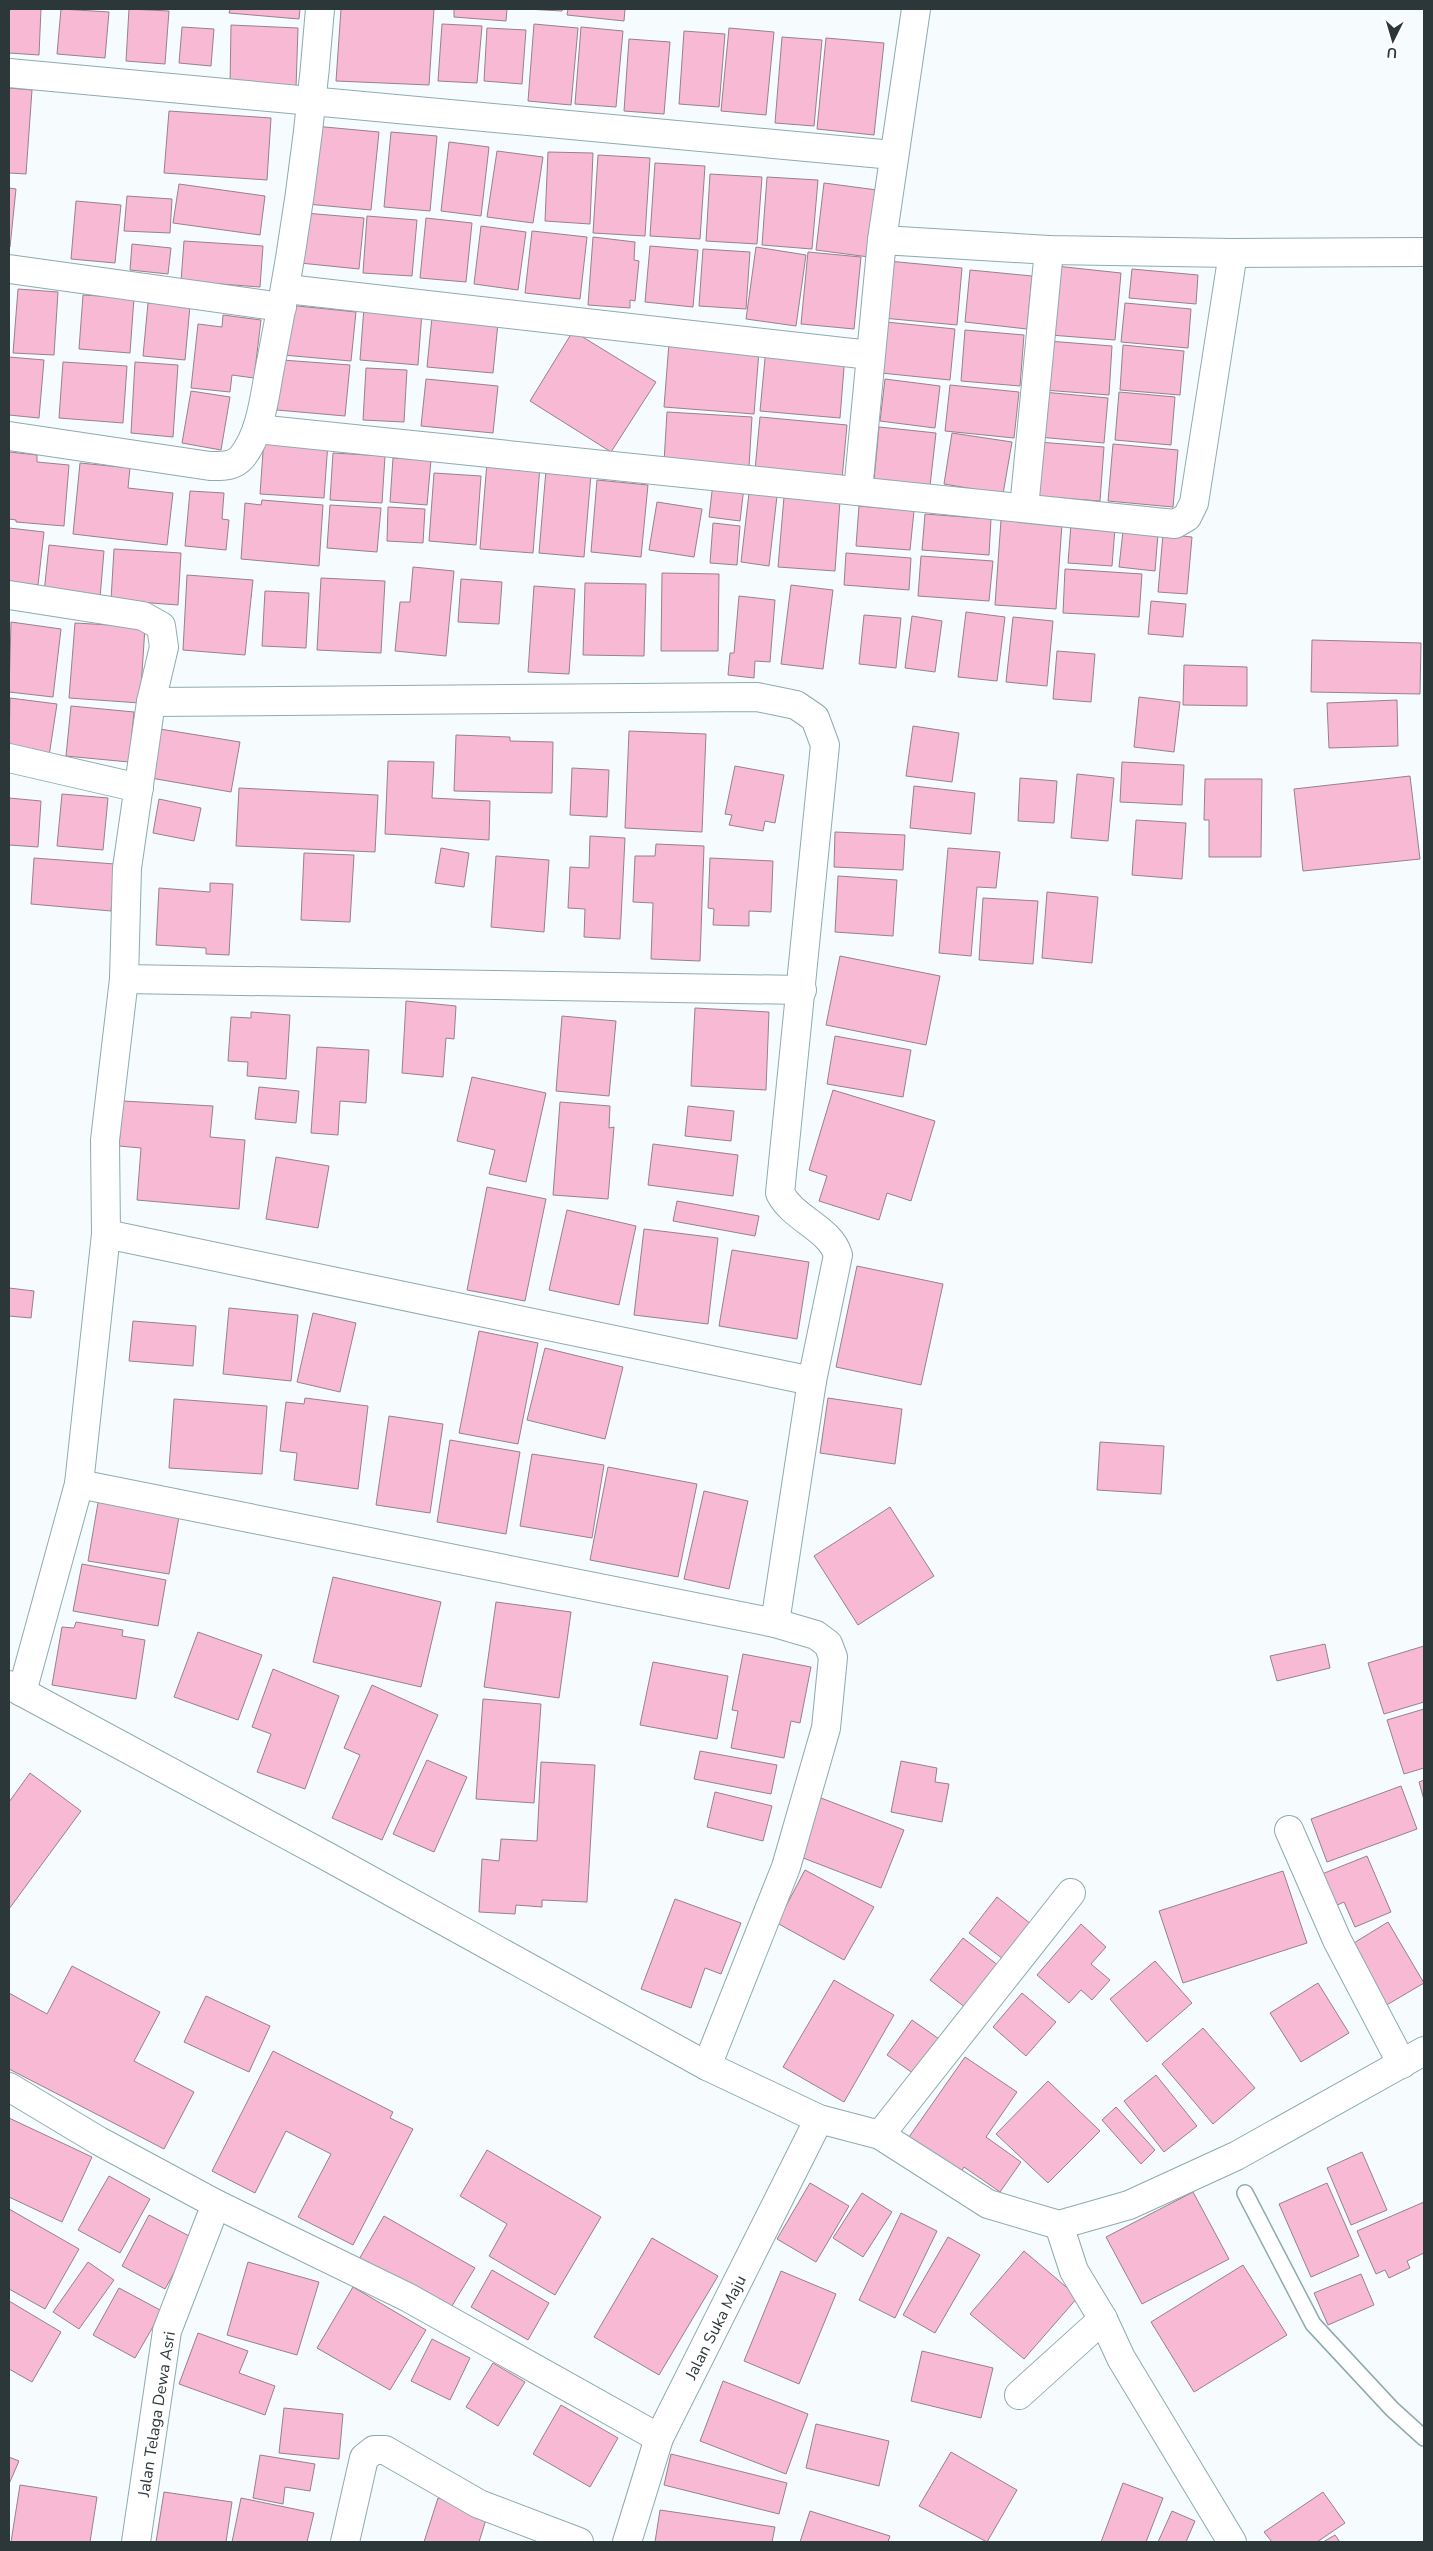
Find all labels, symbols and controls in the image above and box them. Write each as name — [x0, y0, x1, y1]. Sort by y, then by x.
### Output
north arrow — [1368, 15, 1418, 65]
text: U — [1386, 43, 1398, 62]
street label: Jalan Suka Maju — [680, 2272, 752, 2384]
street label: Jalan Telaga Dewa Asri — [133, 2330, 181, 2499]

